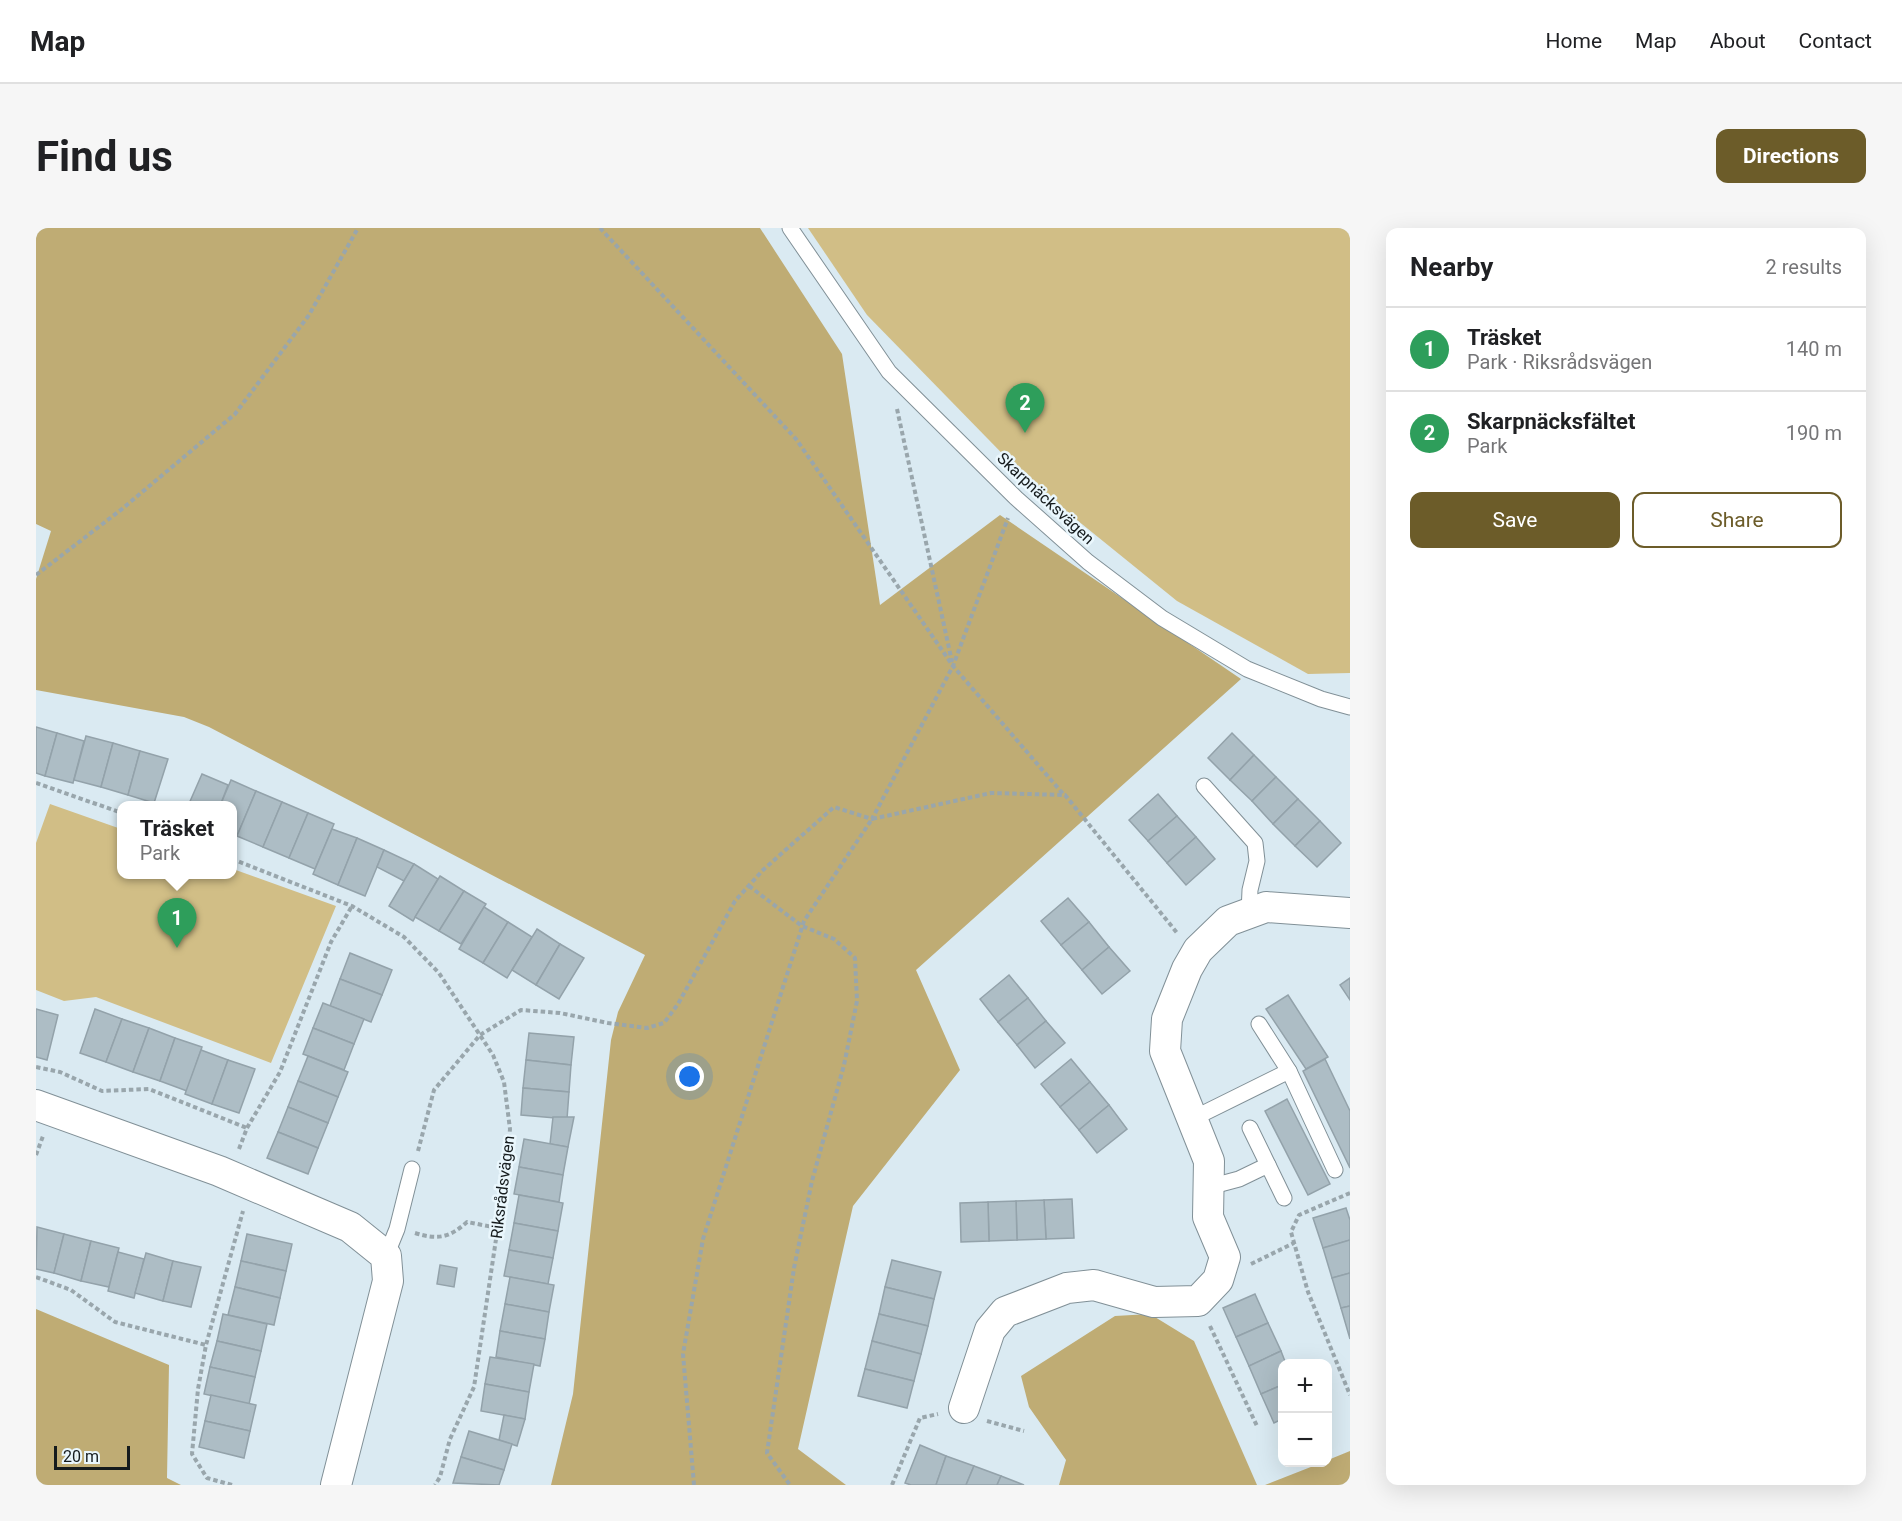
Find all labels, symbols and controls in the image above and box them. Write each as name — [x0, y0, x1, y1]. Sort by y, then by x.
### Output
text: Map — [30, 25, 85, 58]
text: Home — [1546, 29, 1602, 53]
text: Map — [1635, 29, 1677, 53]
text: About — [1710, 29, 1766, 53]
text: Contact — [1799, 29, 1872, 53]
button: Directions — [1716, 129, 1866, 183]
text: Find us — [36, 132, 173, 181]
text: Nearby — [1410, 252, 1493, 282]
text: 2 results — [1766, 255, 1842, 279]
text: Träsket — [1467, 325, 1542, 350]
text: 1 — [1424, 337, 1435, 361]
text: 140 m — [1786, 337, 1842, 361]
text: Park · Riksrådsvägen — [1467, 350, 1652, 374]
pin: 2 — [1006, 384, 1044, 433]
text: Skarpnäcksfältet — [1467, 409, 1635, 434]
text: 2 — [1424, 421, 1435, 445]
text: 190 m — [1786, 421, 1842, 445]
text: Park — [1467, 434, 1507, 458]
street label: Skarpnäcksvägen — [993, 449, 1098, 548]
button: Save — [1410, 492, 1620, 548]
button: Share — [1632, 492, 1842, 548]
popup — [117, 801, 237, 879]
text: Träsket — [140, 816, 214, 841]
text: Park — [140, 841, 180, 865]
pin: 1 — [158, 898, 196, 948]
your location — [675, 1062, 704, 1091]
street label: Riksrådsvägen — [487, 1134, 518, 1240]
map controls — [1278, 1359, 1332, 1467]
button: + — [1278, 1359, 1332, 1413]
button: − — [1278, 1413, 1332, 1467]
scale bar — [54, 1443, 130, 1470]
text: 20 m — [63, 1447, 99, 1466]

